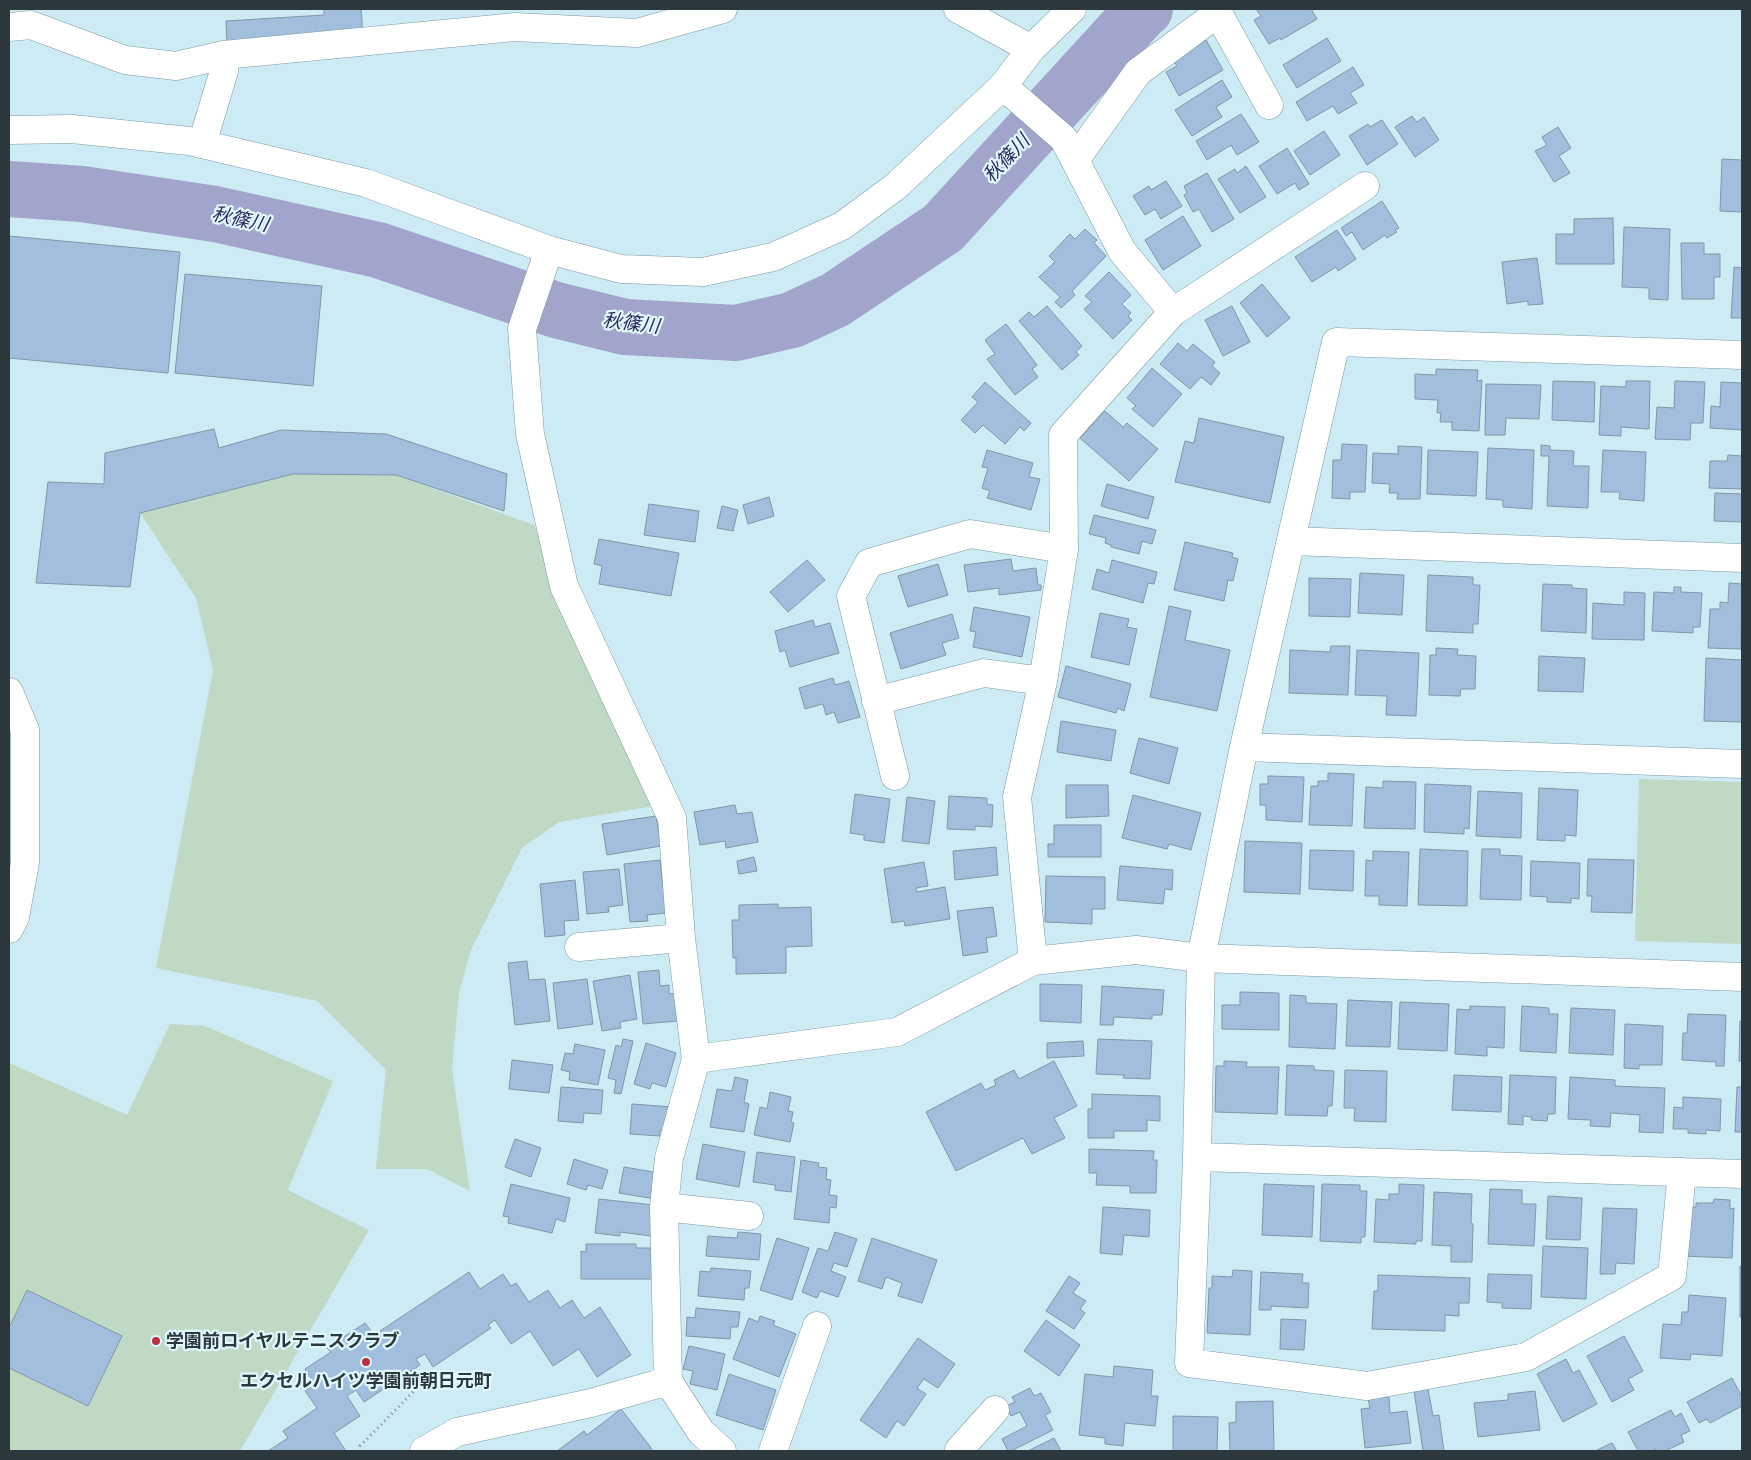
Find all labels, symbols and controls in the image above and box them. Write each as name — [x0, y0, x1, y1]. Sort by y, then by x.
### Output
water label: 秋篠川 — [979, 129, 1036, 188]
water label: 秋篠川 — [210, 203, 272, 238]
water label: 秋篠川 — [601, 309, 663, 339]
place label: 学園前ロイヤルテニスクラブ — [166, 1331, 399, 1352]
marker: 学園前ロイヤルテニスクラブ — [150, 1335, 162, 1347]
marker: エクセルハイツ学園前朝日元町 — [360, 1356, 372, 1368]
place label: エクセルハイツ学園前朝日元町 — [240, 1371, 492, 1392]

